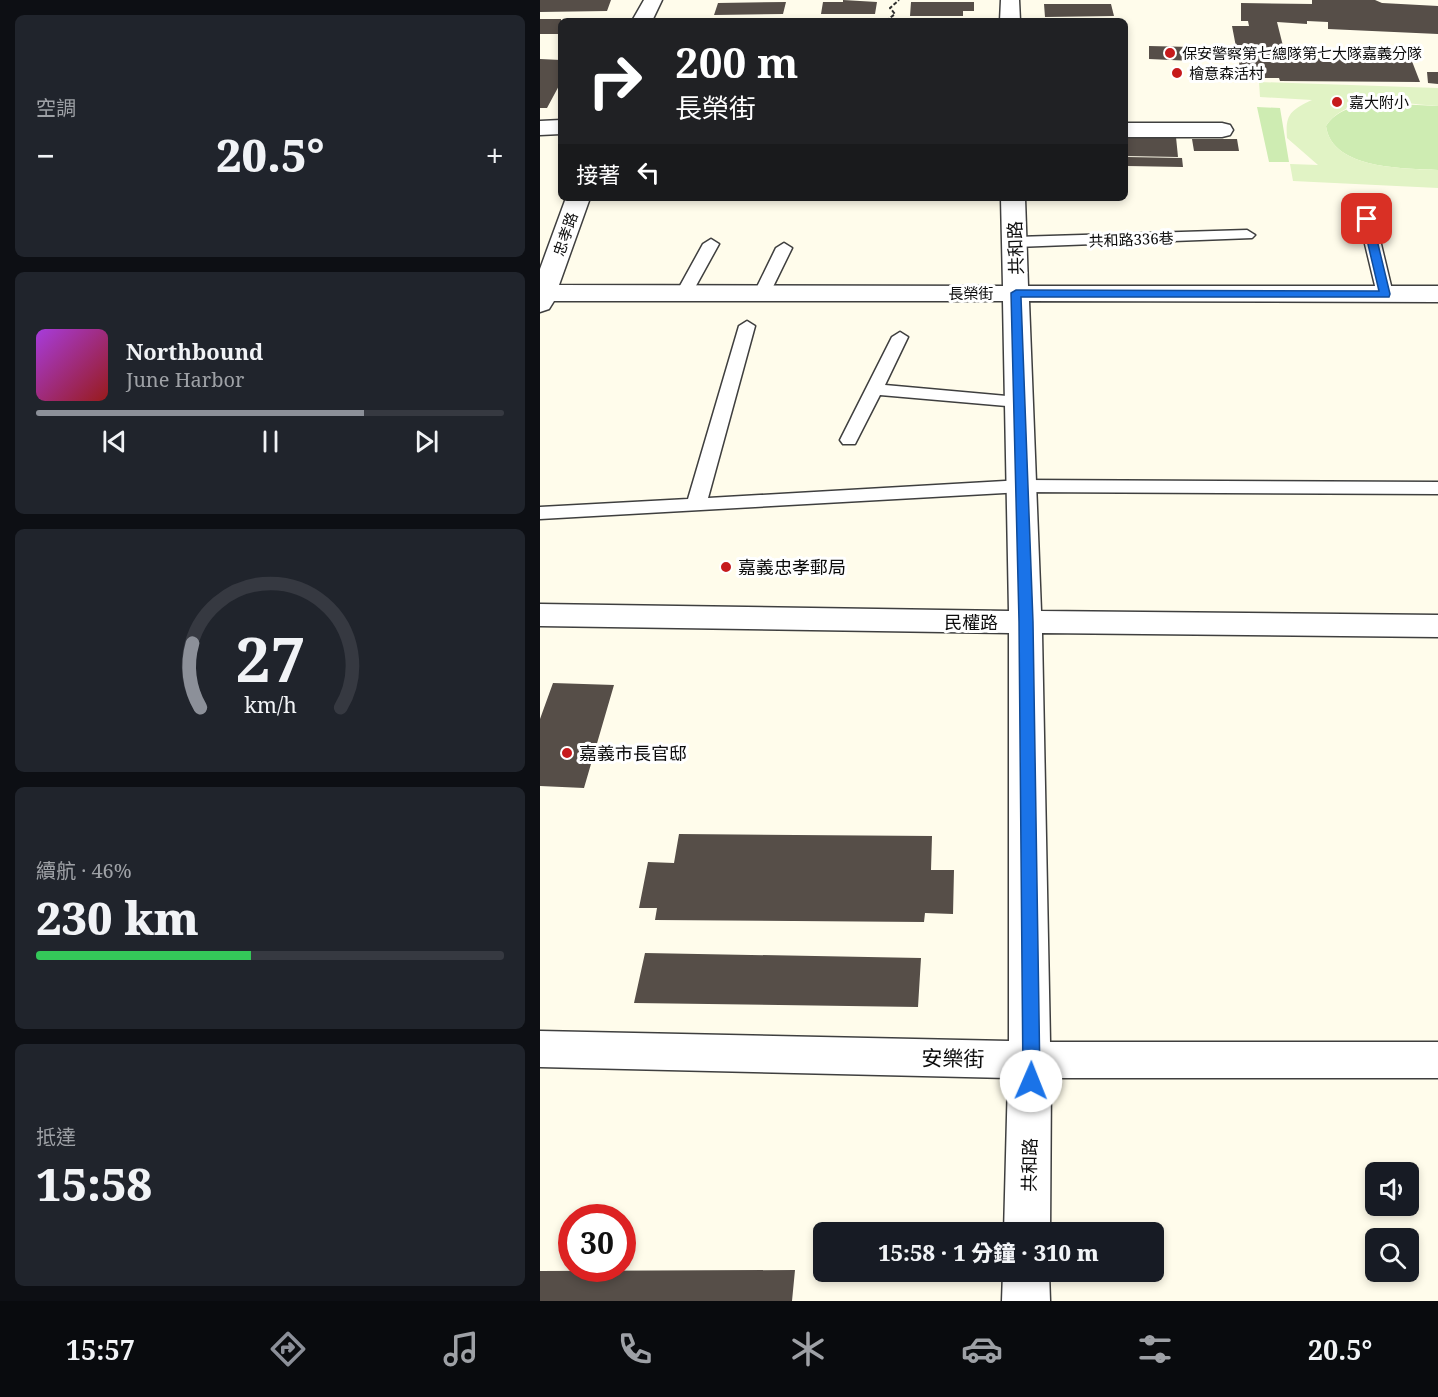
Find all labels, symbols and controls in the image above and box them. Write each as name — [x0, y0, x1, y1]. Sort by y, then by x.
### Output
text: 200 m — [675, 33, 799, 90]
icon: right — [576, 42, 654, 120]
place label: 保安警察第七總隊第七大隊嘉義分隊 — [1182, 43, 1422, 63]
marker: 保安警察第七總隊第七大隊嘉義分隊 — [1163, 46, 1177, 60]
place label: 檜意森活村 — [1189, 63, 1264, 83]
marker: 檜意森活村 — [1170, 66, 1184, 80]
text: 長榮街 — [675, 89, 756, 126]
place label: 嘉大附小 — [1349, 92, 1409, 112]
text: 空調 — [36, 94, 76, 121]
marker: 嘉大附小 — [1330, 95, 1344, 109]
text: 20.5° — [216, 124, 325, 185]
text: − — [36, 133, 55, 178]
text: + — [486, 133, 504, 178]
icon: left — [632, 156, 665, 189]
text: 接著 — [576, 159, 620, 189]
pin — [1341, 193, 1392, 244]
icon: arrive — [1350, 202, 1383, 235]
street label: 忠孝路 — [548, 209, 582, 259]
street label: 共和路 — [1002, 221, 1028, 275]
street label: 共和路336巷 — [1088, 228, 1174, 250]
street label: 長榮街 — [948, 283, 994, 303]
text: Northbound — [126, 336, 263, 366]
text: June Harbor — [126, 366, 244, 393]
icon: previous — [98, 425, 131, 458]
icon: pause — [254, 425, 287, 458]
icon: next — [410, 425, 443, 458]
place label: 嘉義忠孝郵局 — [738, 555, 846, 579]
marker: 嘉義忠孝郵局 — [719, 560, 733, 574]
street label: 民權路 — [944, 610, 998, 634]
text: 27 — [235, 615, 305, 700]
text: km/h — [244, 690, 297, 719]
place label: 嘉義市長官邸 — [579, 741, 687, 765]
marker: 嘉義市長官邸 — [560, 746, 574, 760]
text: 續航 · 46% — [36, 857, 132, 884]
text: 230 km — [36, 887, 199, 948]
street label: 安樂街 — [921, 1043, 985, 1073]
position arrow — [999, 1049, 1063, 1113]
text: 抵達 — [36, 1123, 76, 1150]
street label: 共和路 — [1017, 1138, 1041, 1192]
text: 15:58 — [36, 1153, 152, 1214]
map controls — [1365, 1162, 1419, 1282]
button: sound — [1365, 1162, 1419, 1216]
speed limit sign: 30 — [558, 1204, 636, 1282]
button: search — [1365, 1228, 1419, 1282]
text: 15:58 · 1 分鐘 · 310 m — [878, 1237, 1099, 1267]
icon: directions — [267, 1328, 309, 1370]
icon: music — [440, 1328, 482, 1370]
icon: phone — [614, 1328, 656, 1370]
icon: climate — [787, 1328, 829, 1370]
icon: car — [961, 1328, 1003, 1370]
icon: filters — [1134, 1328, 1176, 1370]
text: 15:57 — [66, 1331, 135, 1368]
text: 20.5° — [1308, 1331, 1372, 1368]

